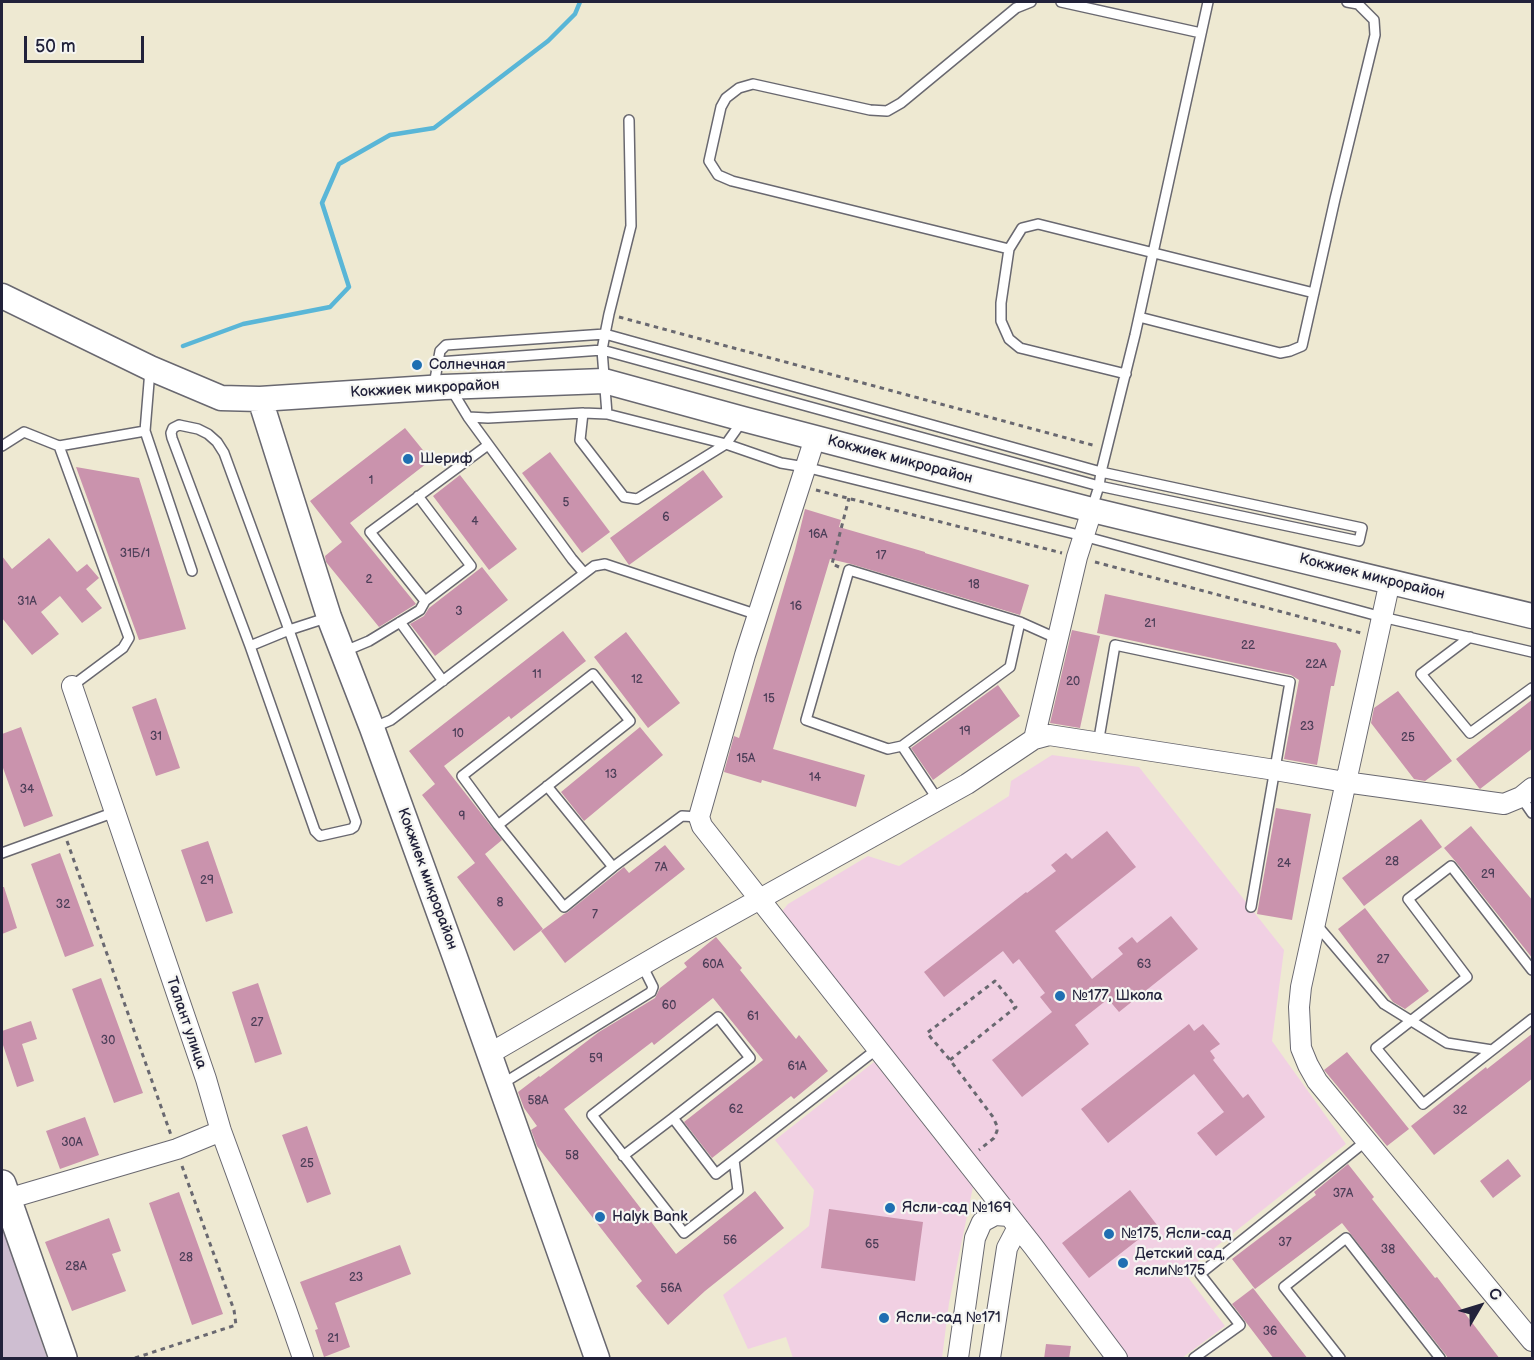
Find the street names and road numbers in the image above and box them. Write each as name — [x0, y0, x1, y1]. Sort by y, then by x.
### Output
street label: Кокжиек микрорайон — [350, 376, 500, 402]
street label: Кокжиек микрорайон — [826, 432, 974, 488]
street label: Кокжиек микрорайон — [1297, 550, 1447, 604]
street label: Кокжиек микрорайон — [393, 806, 461, 952]
street label: Талант улица — [162, 975, 210, 1071]

